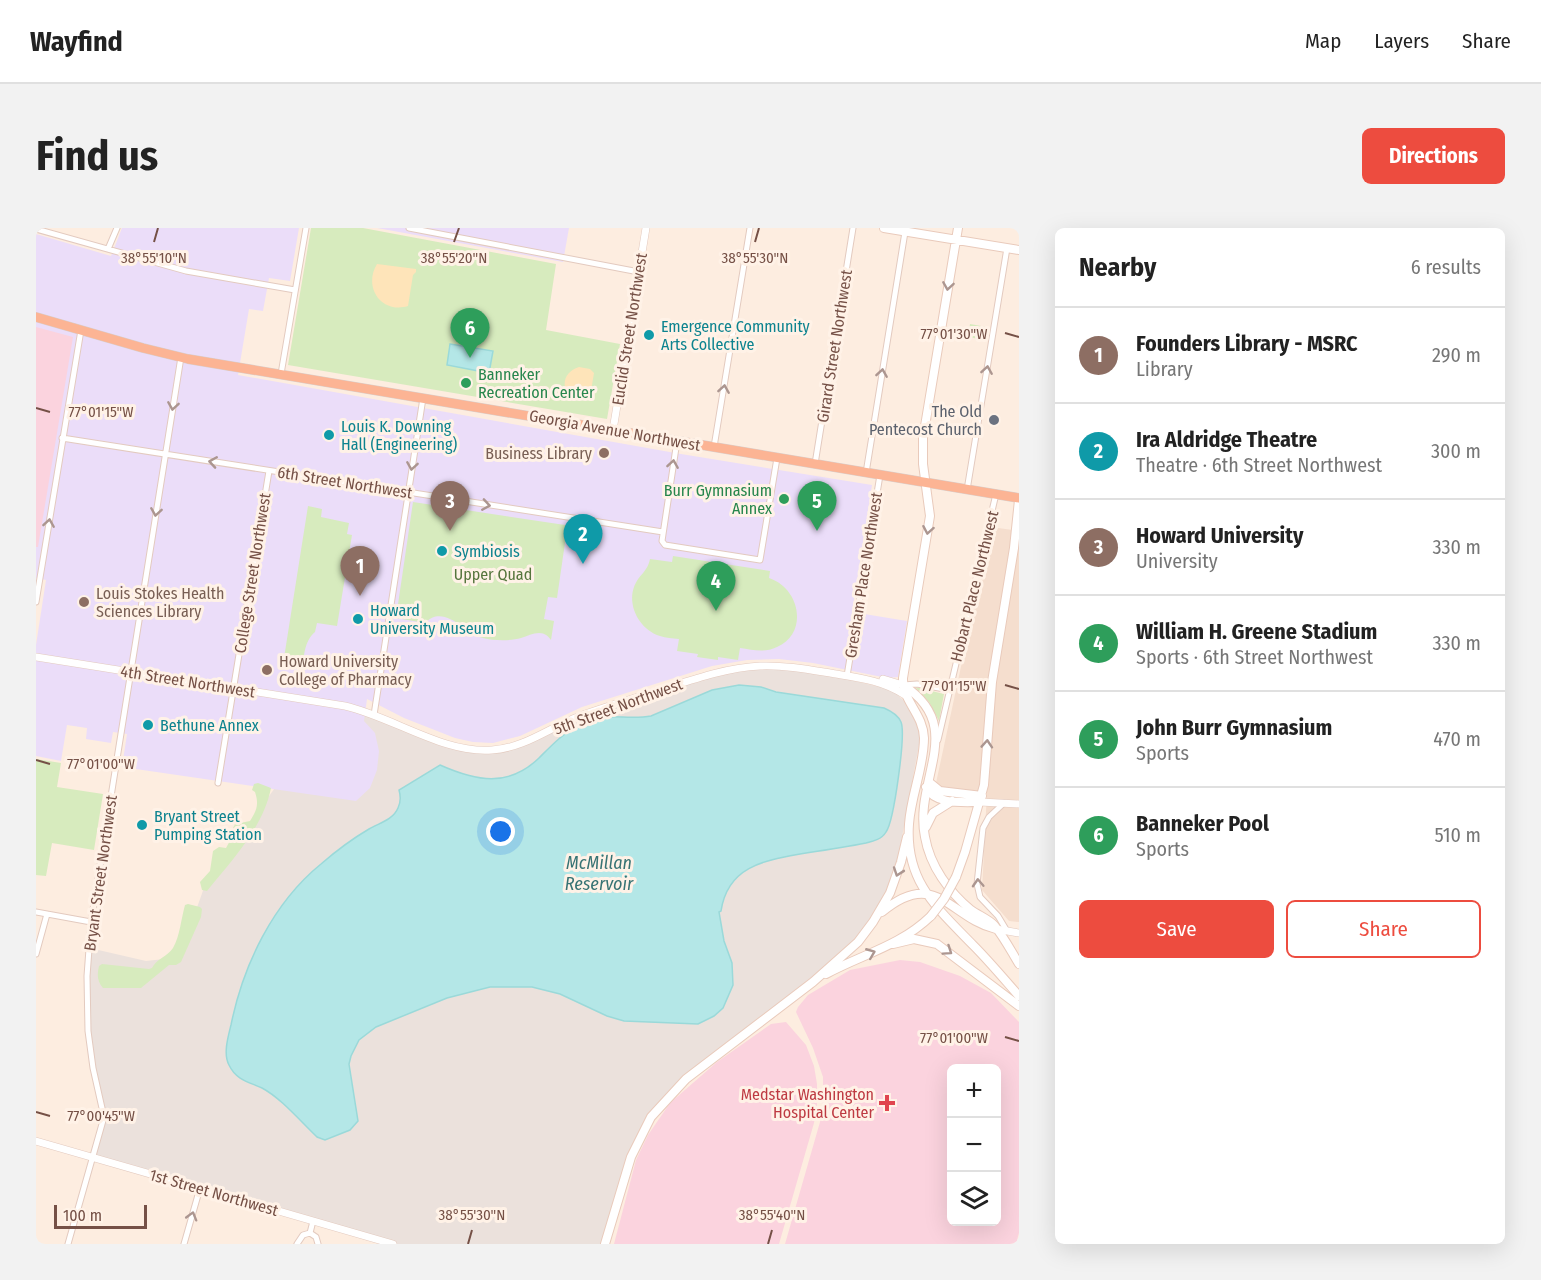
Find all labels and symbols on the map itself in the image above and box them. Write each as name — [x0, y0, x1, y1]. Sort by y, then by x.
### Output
text: 38°55'10"N — [121, 249, 187, 267]
text: 38°55'20"N — [421, 249, 487, 267]
text: 38°55'30"N — [722, 249, 788, 267]
street label: Euclid Street Northwest — [608, 251, 651, 407]
street label: Girard Street Northwest — [813, 268, 856, 424]
one-way arrow — [943, 281, 955, 290]
pin: 6 — [450, 308, 490, 358]
place label: Emergence Community Arts Collective — [661, 317, 811, 354]
text: 77°01'30"W — [920, 325, 988, 343]
marker: Emergence Community Arts Collective — [642, 328, 656, 342]
place label: Banneker Recreation Center — [478, 365, 595, 402]
one-way arrow — [980, 365, 993, 375]
one-way arrow — [875, 369, 887, 378]
marker: Banneker Recreation Center — [459, 376, 473, 390]
one-way arrow — [717, 385, 729, 394]
one-way arrow — [168, 401, 180, 410]
place label: The Old Pentecost Church — [869, 402, 982, 439]
text: 77°01'15"W — [69, 403, 133, 421]
street label: Georgia Avenue Northwest — [528, 406, 703, 455]
marker: The Old Pentecost Church — [987, 413, 1001, 427]
place label: Louis K. Downing Hall (Engineering) — [341, 417, 457, 454]
marker: Louis K. Downing Hall (Engineering) — [322, 428, 336, 442]
place label: Business Library — [485, 444, 593, 463]
marker: Business Library — [597, 446, 611, 460]
one-way arrow — [208, 456, 218, 468]
one-way arrow — [667, 459, 679, 468]
one-way arrow — [406, 461, 419, 471]
street label: 6th Street Northwest — [276, 462, 414, 503]
place label: Burr Gymnasium Annex — [664, 481, 772, 518]
pin: 3 — [430, 482, 470, 531]
pin: 5 — [798, 482, 836, 531]
street label: Gresham Place Northwest — [841, 490, 886, 659]
street label: College Street Northwest — [230, 491, 275, 655]
marker: Burr Gymnasium Annex — [777, 492, 791, 506]
one-way arrow — [481, 498, 491, 511]
one-way arrow — [150, 507, 162, 516]
street label: Hobart Place Northwest — [947, 508, 1003, 664]
pin: 2 — [564, 514, 602, 564]
one-way arrow — [42, 518, 54, 528]
one-way arrow — [922, 525, 935, 535]
place label: Symbiosis — [454, 542, 520, 561]
marker: Symbiosis — [435, 544, 449, 558]
pin: 1 — [340, 546, 380, 596]
pin: 4 — [696, 562, 736, 611]
park label: Upper Quad — [454, 565, 532, 584]
place label: Louis Stokes Health Sciences Library — [96, 584, 224, 621]
marker: Louis Stokes Health Sciences Library — [77, 595, 91, 609]
place label: Howard University Museum — [370, 601, 494, 638]
marker: Howard University Museum — [351, 612, 365, 626]
place label: Howard University College of Pharmacy — [279, 652, 412, 689]
street label: 4th Street Northwest — [119, 661, 257, 702]
marker: Howard University College of Pharmacy — [260, 663, 274, 677]
street label: 5th Street Northwest — [551, 674, 686, 739]
text: 77°01'15"W — [922, 677, 986, 695]
place label: Bethune Annex — [160, 716, 259, 735]
marker: Bethune Annex — [141, 718, 155, 732]
one-way arrow — [980, 739, 993, 748]
text: 77°01'00"W — [67, 755, 135, 773]
street label: Bryant Street Northwest — [80, 793, 121, 952]
place label: Bryant Street Pumping Station — [154, 807, 262, 844]
your location — [486, 817, 515, 846]
marker: Bryant Street Pumping Station — [135, 818, 149, 832]
water label: McMillan Reservoir — [565, 852, 634, 895]
one-way arrow — [893, 866, 905, 877]
one-way arrow — [971, 878, 984, 887]
one-way arrow — [941, 944, 952, 955]
one-way arrow — [865, 948, 876, 960]
text: 77°01'00"W — [920, 1029, 988, 1047]
place label: Medstar Washington Hospital Center — [741, 1085, 874, 1122]
marker: Medstar Washington Hospital Center — [878, 1094, 896, 1112]
text: 77°00'45"W — [67, 1107, 135, 1125]
street label: 1st Street Northwest — [147, 1165, 281, 1220]
scale bar — [54, 1202, 147, 1230]
text: 38°55'30"N — [439, 1206, 505, 1224]
text: 38°55'40"N — [739, 1206, 805, 1224]
one-way arrow — [185, 1211, 197, 1222]

